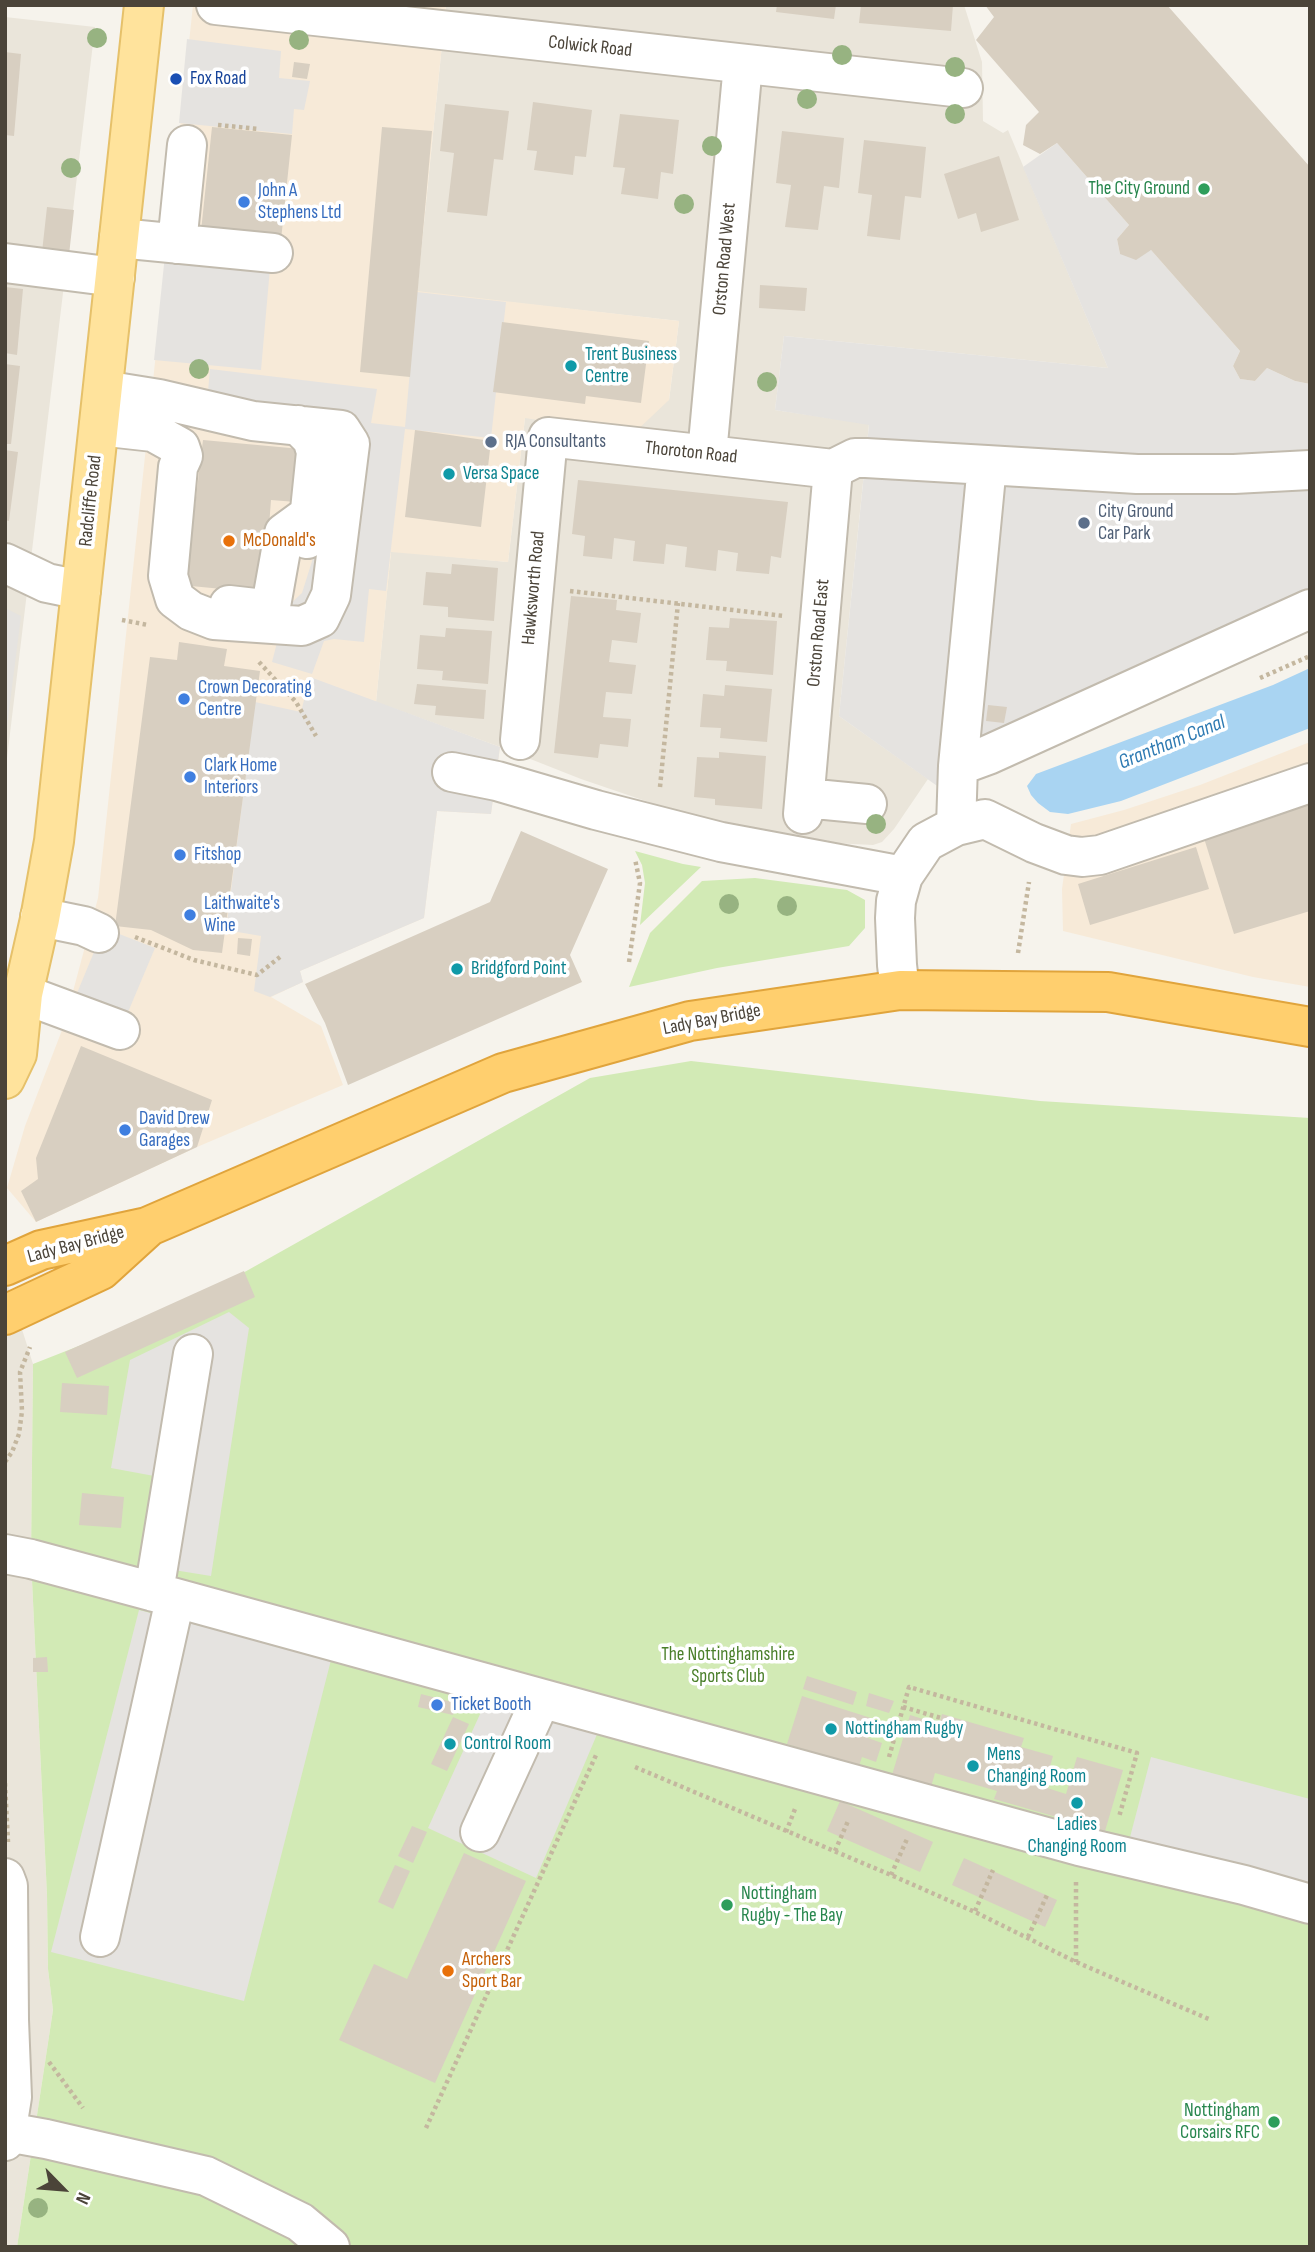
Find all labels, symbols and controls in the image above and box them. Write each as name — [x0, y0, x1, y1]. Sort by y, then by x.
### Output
street label: Colwick Road — [547, 31, 633, 63]
place label: Fox Road — [190, 68, 246, 90]
marker: Fox Road — [168, 71, 184, 87]
place label: The City Ground — [1088, 178, 1190, 200]
place label: John A Stephens Ltd — [258, 180, 341, 224]
marker: The City Ground — [1196, 181, 1212, 197]
marker: John A Stephens Ltd — [236, 194, 252, 210]
street label: Orston Road West — [709, 202, 741, 316]
place label: Trent Business Centre — [585, 344, 677, 388]
marker: Trent Business Centre — [563, 358, 579, 374]
place label: RJA Consultants — [505, 431, 606, 453]
marker: RJA Consultants — [483, 434, 499, 450]
street label: Thoroton Road — [644, 437, 738, 469]
street label: Radcliffe Road — [75, 454, 107, 548]
place label: Versa Space — [463, 463, 539, 485]
marker: Versa Space — [441, 466, 457, 482]
place label: City Ground Car Park — [1098, 501, 1173, 545]
marker: City Ground Car Park — [1076, 515, 1092, 531]
place label: McDonald's — [243, 530, 316, 552]
street label: Hawksworth Road — [518, 530, 550, 646]
marker: McDonald's — [221, 533, 237, 549]
street label: Orston Road East — [803, 578, 835, 688]
place label: Crown Decorating Centre — [198, 677, 312, 721]
marker: Crown Decorating Centre — [176, 691, 192, 707]
water label: Grantham Canal — [1115, 710, 1229, 776]
place label: Clark Home Interiors — [204, 755, 277, 799]
marker: Clark Home Interiors — [182, 769, 198, 785]
place label: Fitshop — [194, 844, 241, 866]
marker: Fitshop — [172, 847, 188, 863]
place label: Laithwaite's Wine — [204, 893, 280, 937]
marker: Laithwaite's Wine — [182, 907, 198, 923]
place label: Bridgford Point — [471, 958, 566, 980]
marker: Bridgford Point — [449, 961, 465, 977]
street label: Lady Bay Bridge — [661, 999, 763, 1041]
place label: David Drew Garages — [139, 1108, 210, 1152]
marker: David Drew Garages — [117, 1122, 133, 1138]
street label: Lady Bay Bridge — [25, 1221, 127, 1269]
park label: The Nottinghamshire Sports Club — [661, 1644, 795, 1688]
place label: Ticket Booth — [451, 1694, 531, 1716]
marker: Ticket Booth — [429, 1697, 445, 1713]
place label: Nottingham Rugby — [845, 1718, 963, 1740]
marker: Nottingham Rugby — [823, 1721, 839, 1737]
place label: Control Room — [464, 1733, 551, 1755]
marker: Control Room — [442, 1736, 458, 1752]
place label: Mens Changing Room — [987, 1744, 1086, 1788]
marker: Mens Changing Room — [965, 1758, 981, 1774]
marker: Ladies Changing Room — [1069, 1795, 1085, 1811]
place label: Ladies Changing Room — [1027, 1814, 1127, 1858]
place label: Nottingham Rugby - The Bay — [741, 1883, 843, 1927]
marker: Nottingham Rugby - The Bay — [719, 1897, 735, 1913]
place label: Archers Sport Bar — [462, 1949, 522, 1993]
marker: Archers Sport Bar — [440, 1963, 456, 1979]
place label: Nottingham Corsairs RFC — [1180, 2100, 1260, 2144]
marker: Nottingham Corsairs RFC — [1266, 2114, 1282, 2130]
north arrow — [28, 2154, 98, 2224]
text: N — [70, 2189, 95, 2208]

